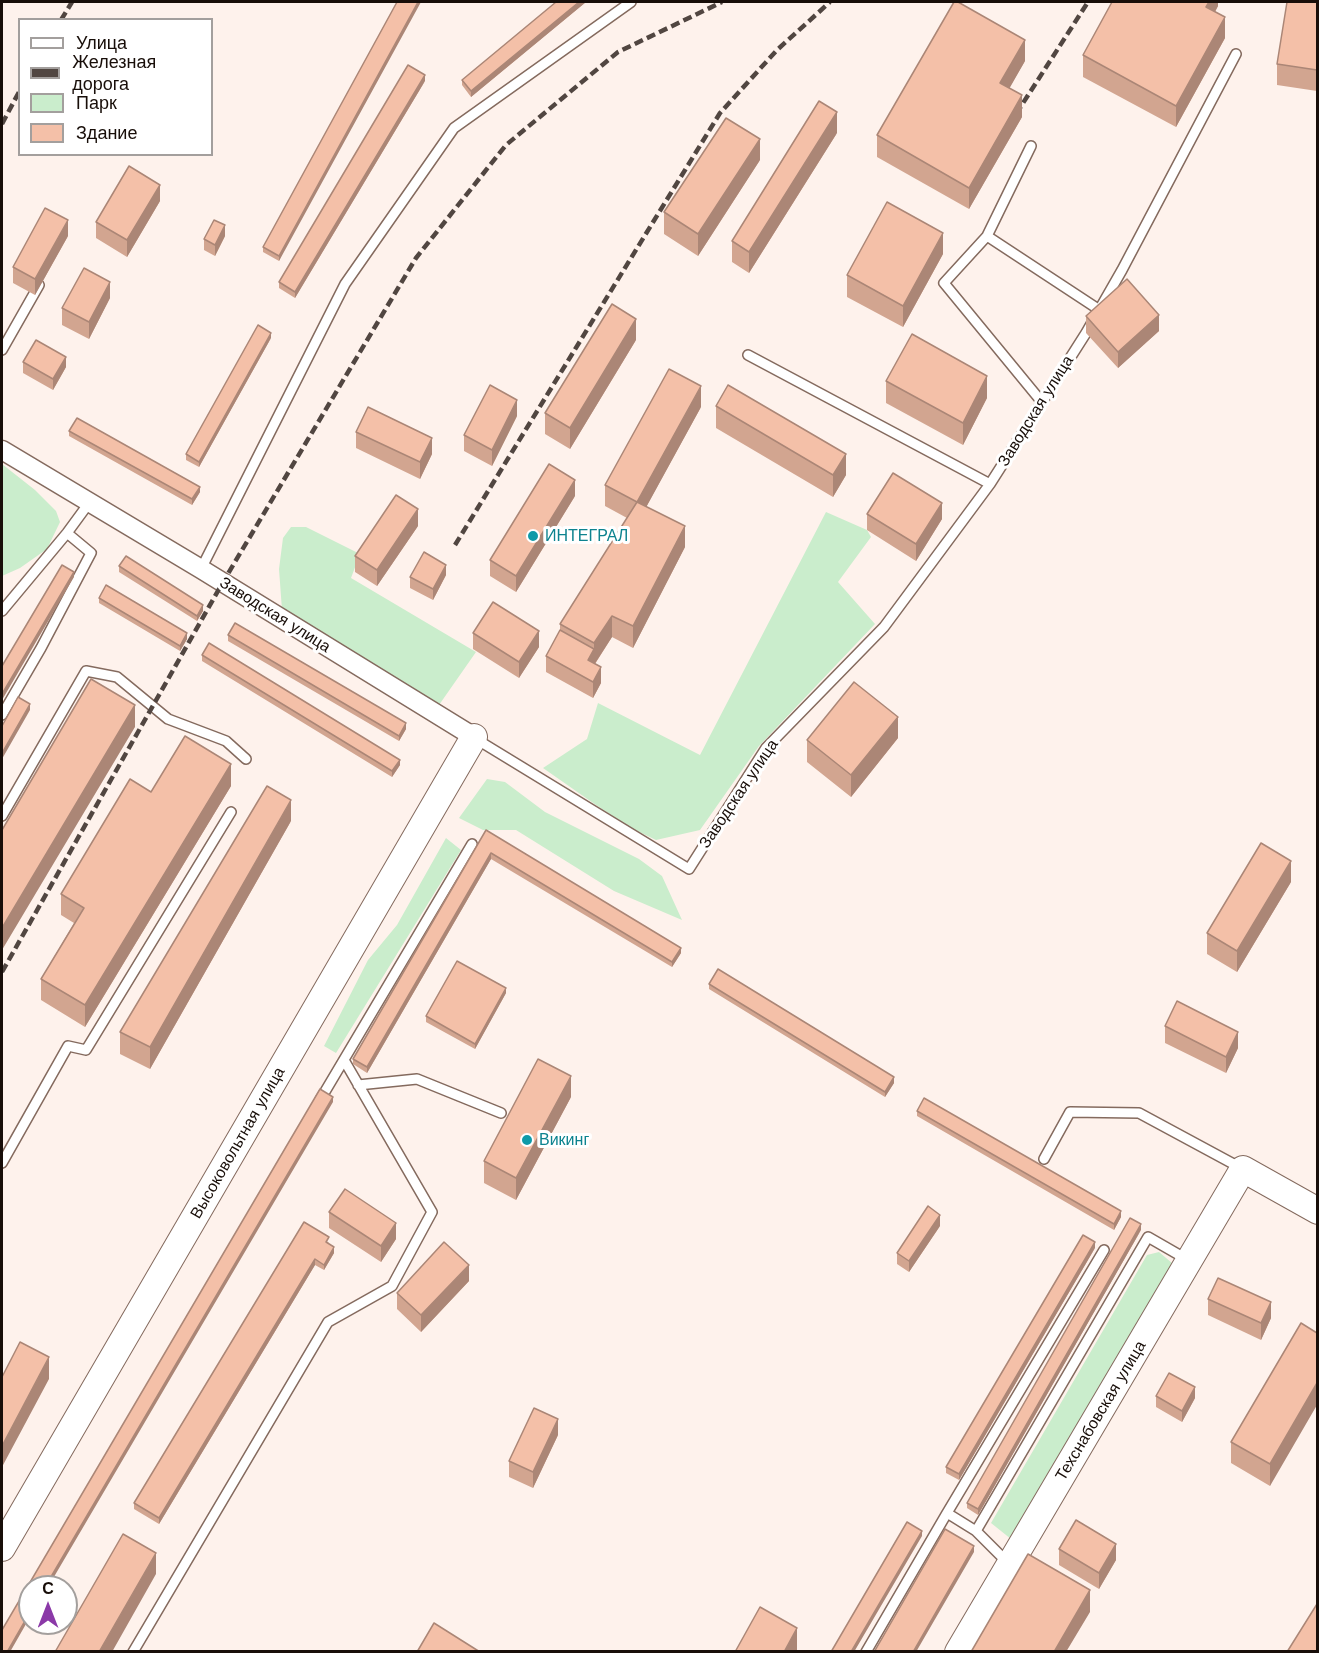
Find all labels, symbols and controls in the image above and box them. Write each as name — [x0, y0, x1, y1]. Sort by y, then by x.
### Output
legend — [18, 18, 213, 156]
text: Улица — [76, 32, 127, 53]
text: Железная дорога — [72, 51, 156, 94]
text: Парк — [76, 92, 117, 113]
text: Здание — [76, 122, 137, 143]
street label: Заводская улица — [994, 352, 1078, 470]
place label: ИНТЕГРАЛ — [545, 526, 628, 546]
marker: ИНТЕГРАЛ — [526, 529, 540, 543]
street label: Заводская улица — [216, 573, 334, 657]
street label: Заводская улица — [695, 736, 783, 852]
street label: Высоковольтная улица — [187, 1064, 289, 1222]
place label: Викинг — [539, 1130, 589, 1150]
marker: Викинг — [520, 1133, 534, 1147]
street label: Техснабовская улица — [1052, 1338, 1150, 1484]
north arrow — [18, 1575, 78, 1635]
text: С — [42, 1579, 54, 1598]

